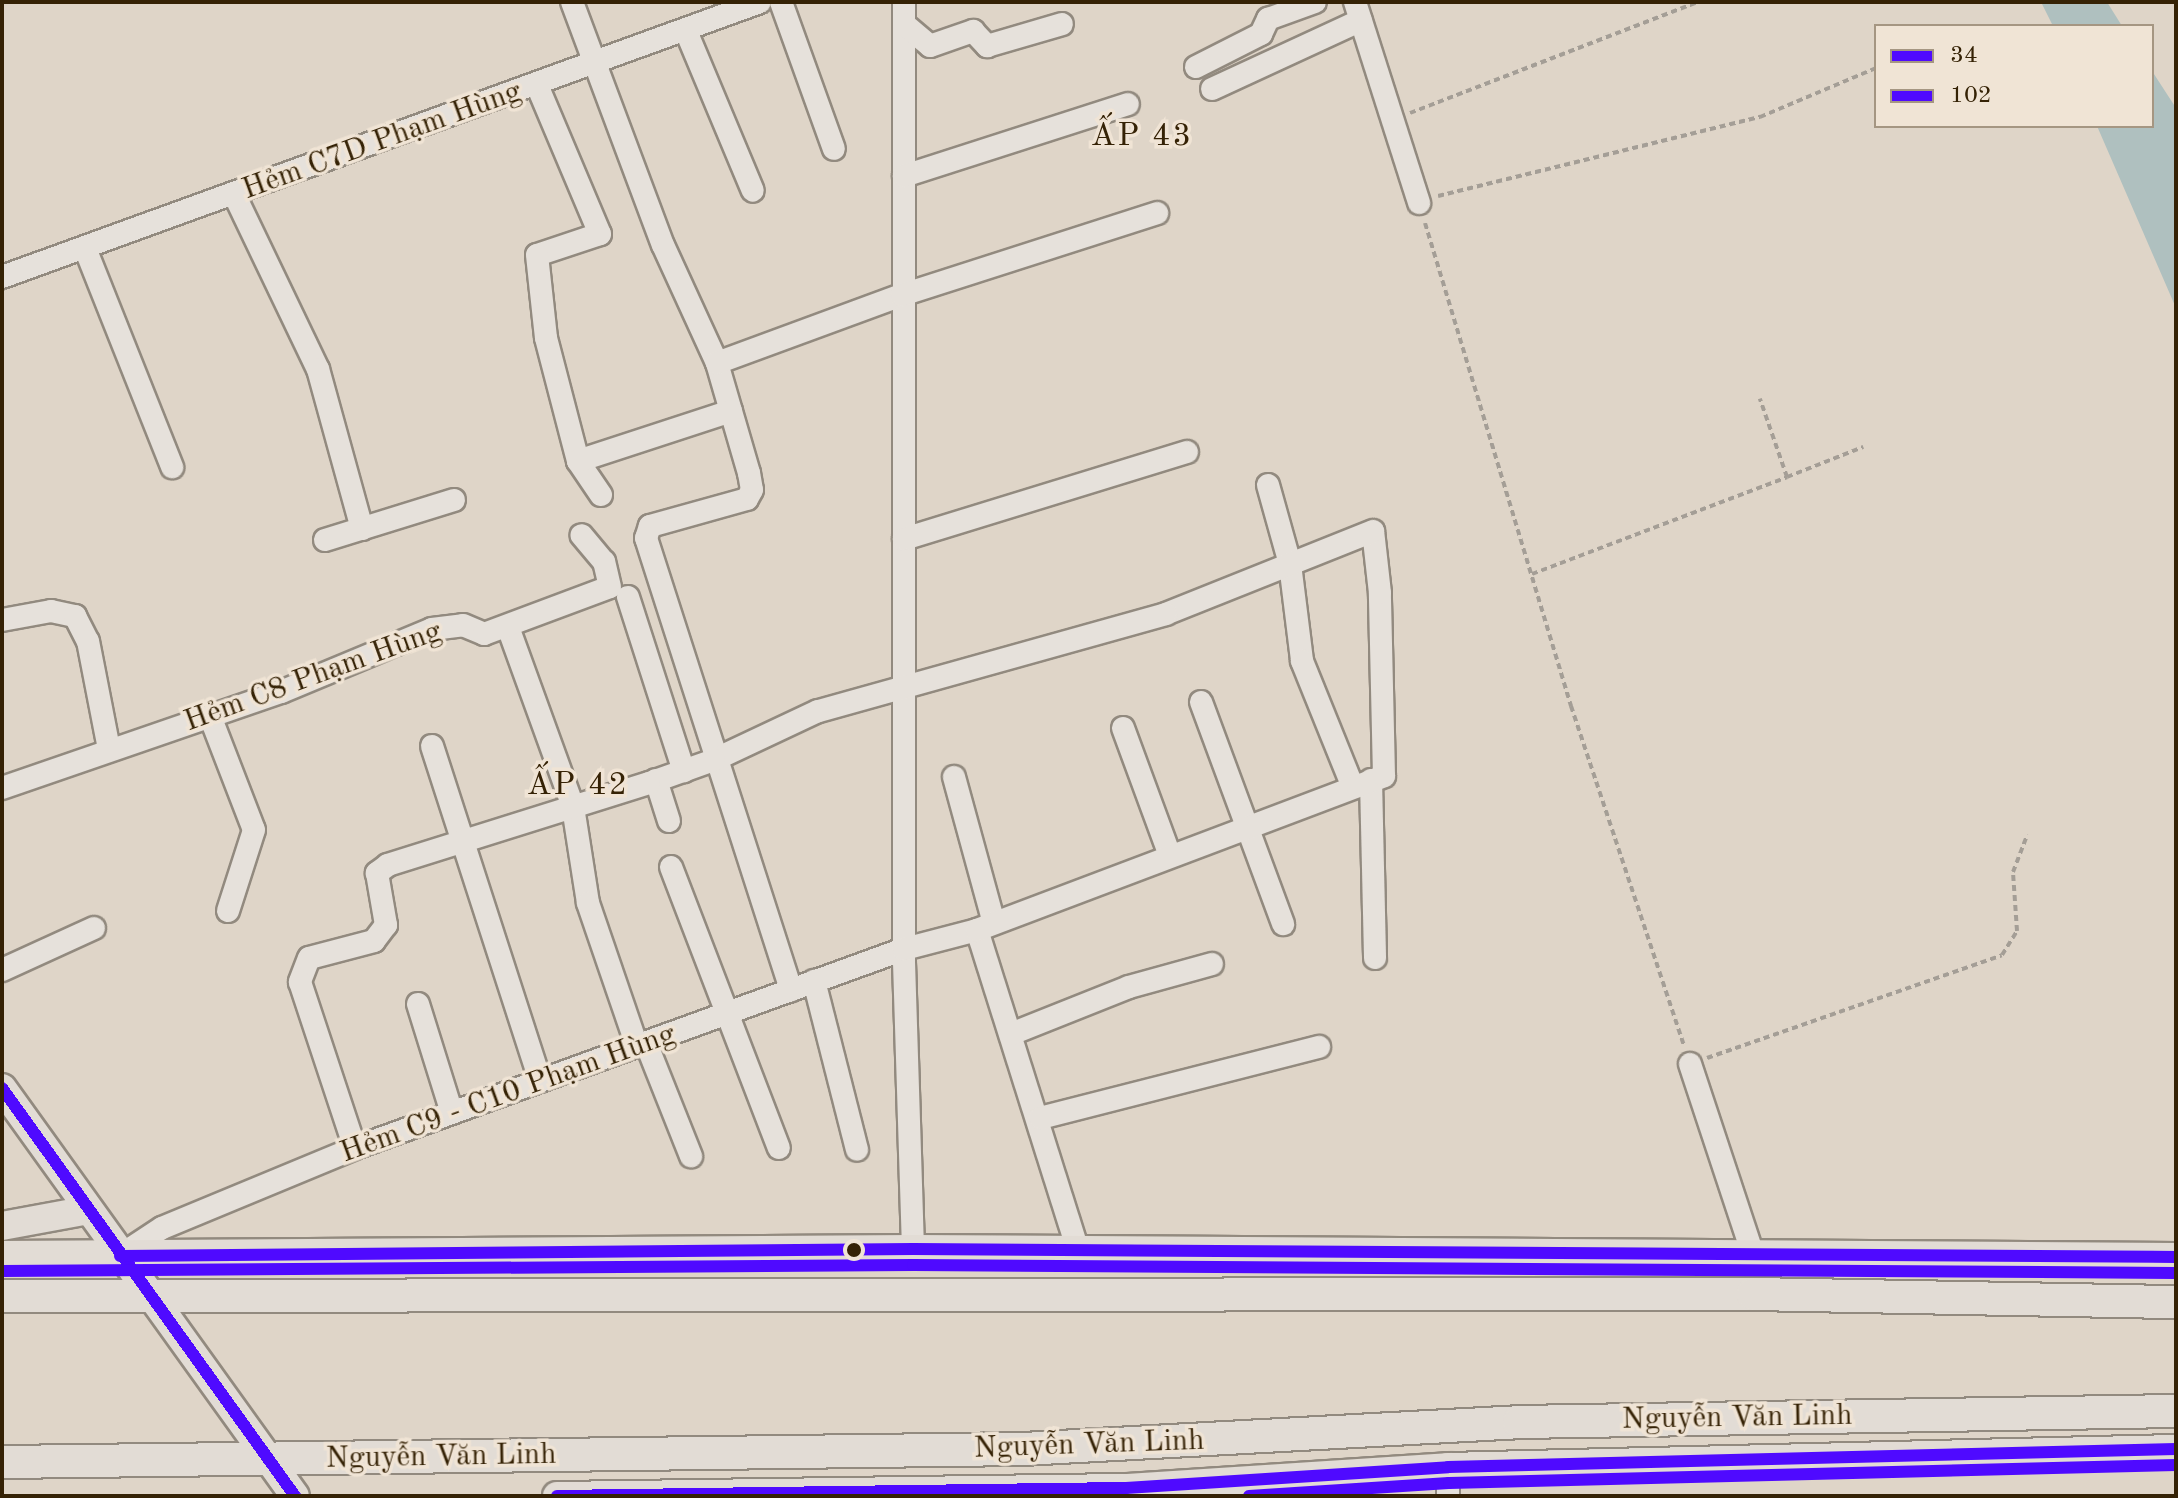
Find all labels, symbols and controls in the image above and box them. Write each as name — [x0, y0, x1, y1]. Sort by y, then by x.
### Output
legend — [1874, 24, 2154, 128]
text: 34 — [1950, 44, 1978, 68]
street label: Hẻm C7D Phạm Hùng — [237, 74, 527, 208]
text: 102 — [1950, 84, 1992, 108]
district label: ẤP 43 — [1091, 118, 1193, 156]
street label: Hẻm C8 Phạm Hùng — [179, 614, 447, 740]
district label: ẤP 42 — [527, 767, 629, 805]
street label: Hẻm C9 - C10 Phạm Hùng — [335, 1017, 681, 1171]
unlabelled marker — [846, 1242, 862, 1258]
street label: Nguyễn Văn Linh — [1621, 1398, 1853, 1438]
street label: Nguyễn Văn Linh — [973, 1423, 1205, 1467]
street label: Nguyễn Văn Linh — [325, 1437, 557, 1477]

